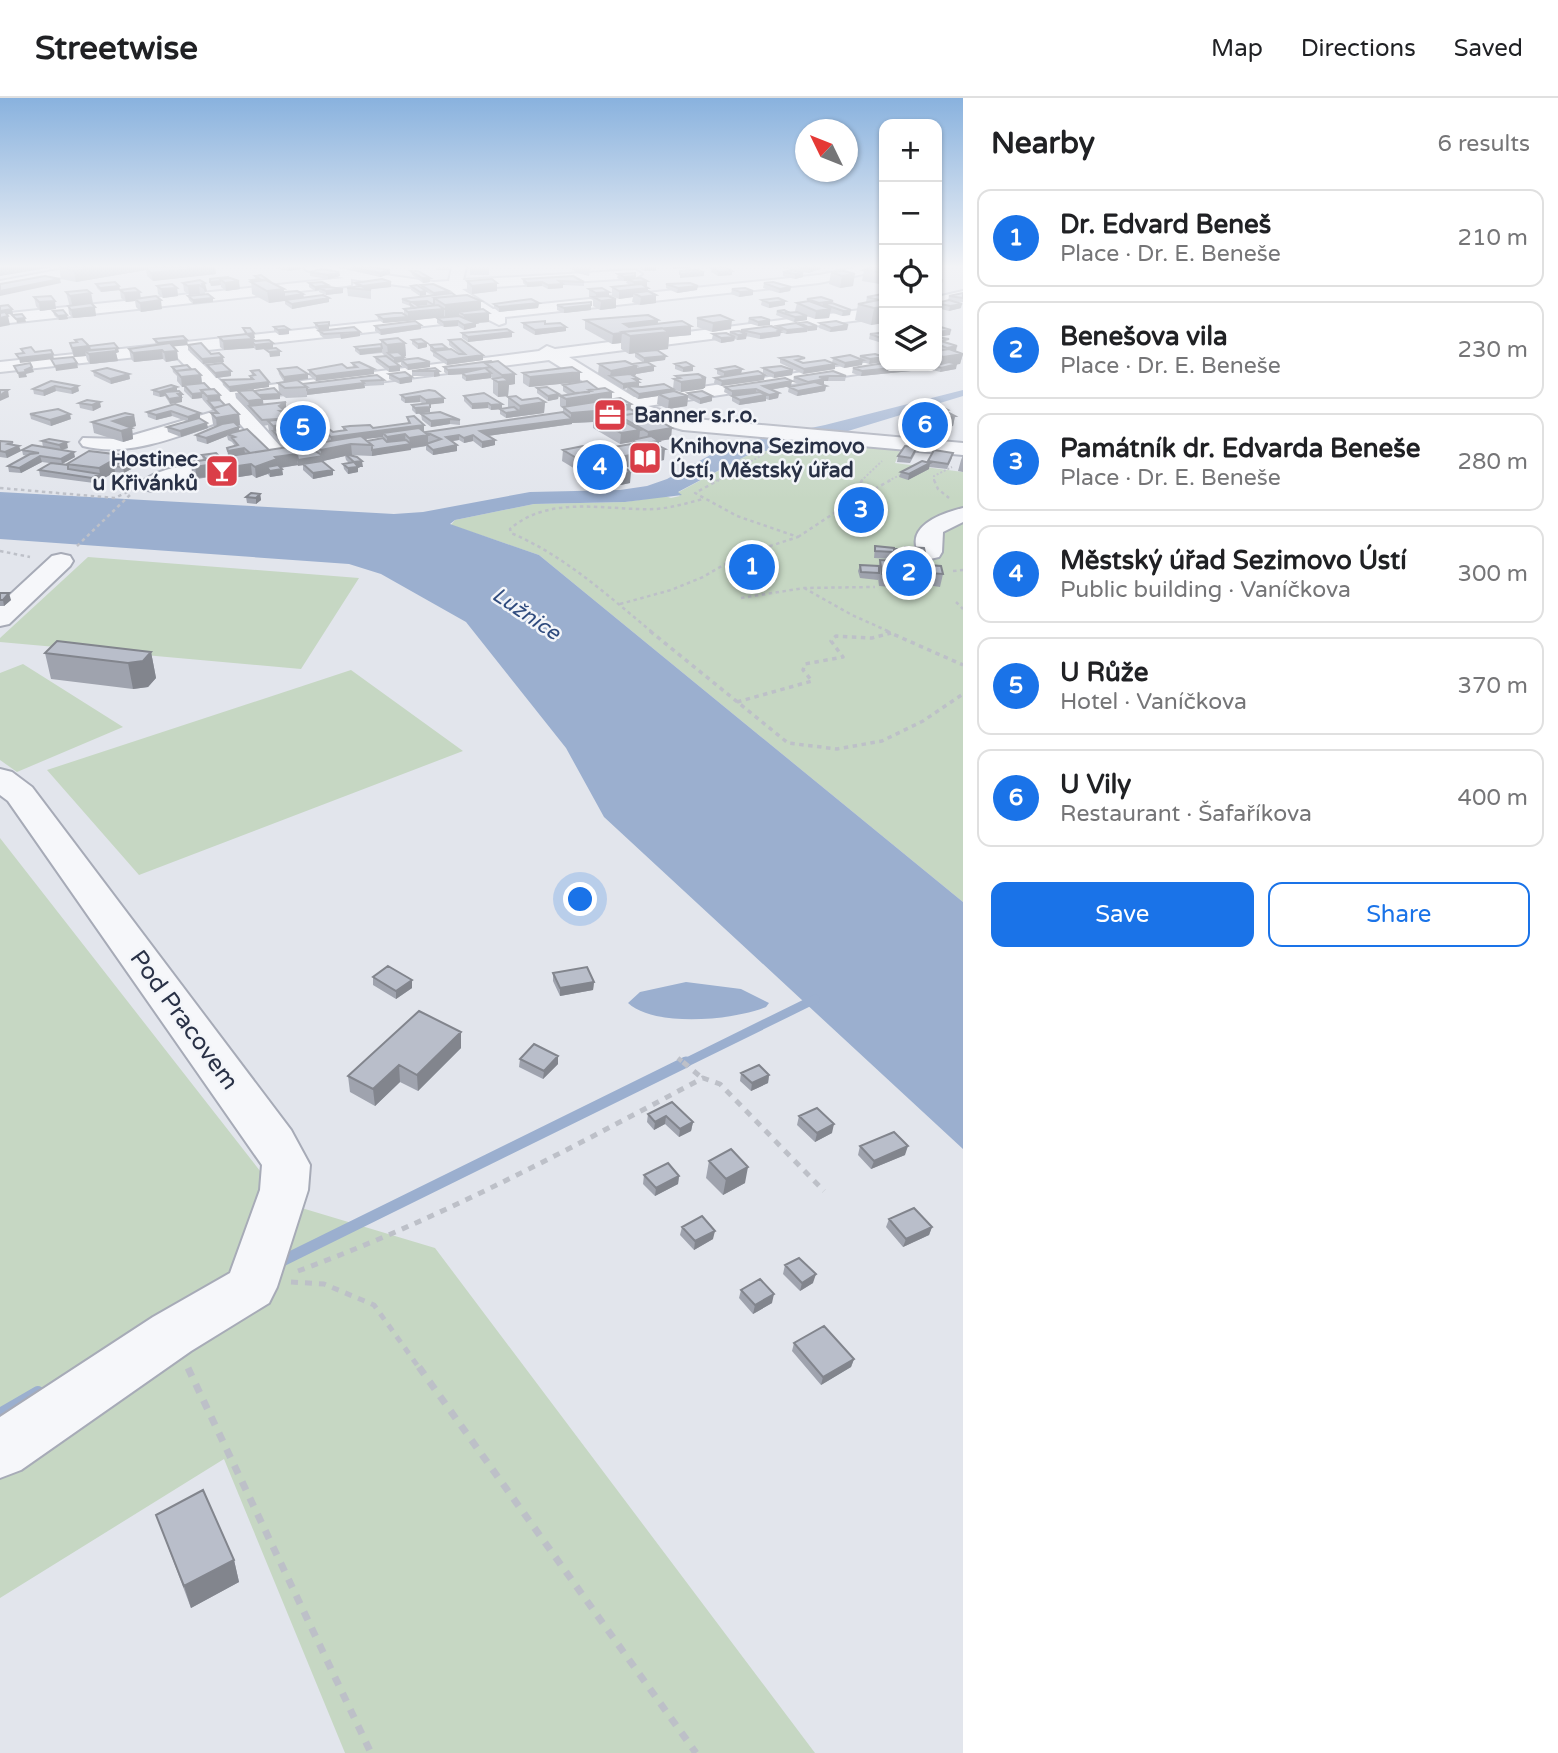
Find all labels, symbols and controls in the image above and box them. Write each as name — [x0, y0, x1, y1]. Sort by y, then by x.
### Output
text: Streetwise — [35, 29, 198, 68]
text: Map — [1211, 34, 1263, 63]
text: Directions — [1301, 34, 1416, 63]
text: Saved — [1454, 34, 1523, 63]
north arrow — [795, 119, 858, 182]
map controls — [879, 119, 942, 371]
button: + — [879, 119, 942, 182]
text: Nearby — [991, 125, 1095, 162]
text: 6 results — [1437, 130, 1530, 158]
button: − — [879, 182, 942, 245]
text: Dr. Edvard Beneš — [1060, 209, 1271, 240]
text: 1 — [1009, 224, 1023, 252]
text: 210 m — [1458, 224, 1528, 252]
text: Place · Dr. E. Beneše — [1060, 240, 1281, 268]
button: locate — [879, 245, 942, 308]
button: layers — [879, 308, 942, 371]
text: Benešova vila — [1060, 321, 1228, 352]
text: 2 — [1009, 336, 1023, 364]
text: 230 m — [1458, 336, 1528, 364]
text: Place · Dr. E. Beneše — [1060, 352, 1281, 380]
office icon: Banner s.r.o. — [591, 396, 629, 434]
pin: 6 — [902, 399, 948, 451]
pin: 5 — [280, 402, 326, 454]
place label: Banner s.r.o. — [634, 403, 758, 428]
text: Památník dr. Edvarda Beneše — [1060, 433, 1420, 464]
place label: Knihovna Sezimovo Ústí, Městský úřad — [670, 434, 865, 483]
library icon: Knihovna Sezimovo Ústí, Městský úřad — [626, 439, 664, 477]
pin: 4 — [577, 441, 623, 493]
place label: Hostinec u Křivánků — [93, 447, 198, 496]
text: 3 — [1009, 448, 1023, 476]
text: 280 m — [1458, 448, 1528, 476]
bar icon: Hostinec u Křivánků — [203, 452, 241, 490]
text: Place · Dr. E. Beneše — [1060, 464, 1281, 492]
pin: 3 — [838, 484, 884, 536]
pin: 1 — [729, 541, 775, 593]
text: Městský úřad Sezimovo Ústí — [1060, 545, 1407, 576]
pin: 2 — [886, 547, 932, 599]
text: 4 — [1009, 560, 1023, 588]
text: 300 m — [1458, 560, 1528, 588]
text: Public building · Vaníčkova — [1060, 576, 1351, 604]
water label: Lužnice — [487, 582, 566, 646]
text: U Růže — [1060, 657, 1148, 688]
text: 5 — [1009, 672, 1023, 700]
text: 370 m — [1458, 672, 1528, 700]
text: Hotel · Vaníčkova — [1060, 688, 1247, 716]
text: U Vily — [1060, 769, 1131, 800]
text: 6 — [1009, 784, 1023, 812]
text: 400 m — [1458, 784, 1528, 812]
text: Restaurant · Šafaříkova — [1060, 800, 1312, 828]
your location — [563, 882, 597, 916]
button: Save — [991, 882, 1254, 947]
button: Share — [1268, 882, 1530, 947]
street label: Pod Pracovem — [124, 944, 244, 1096]

